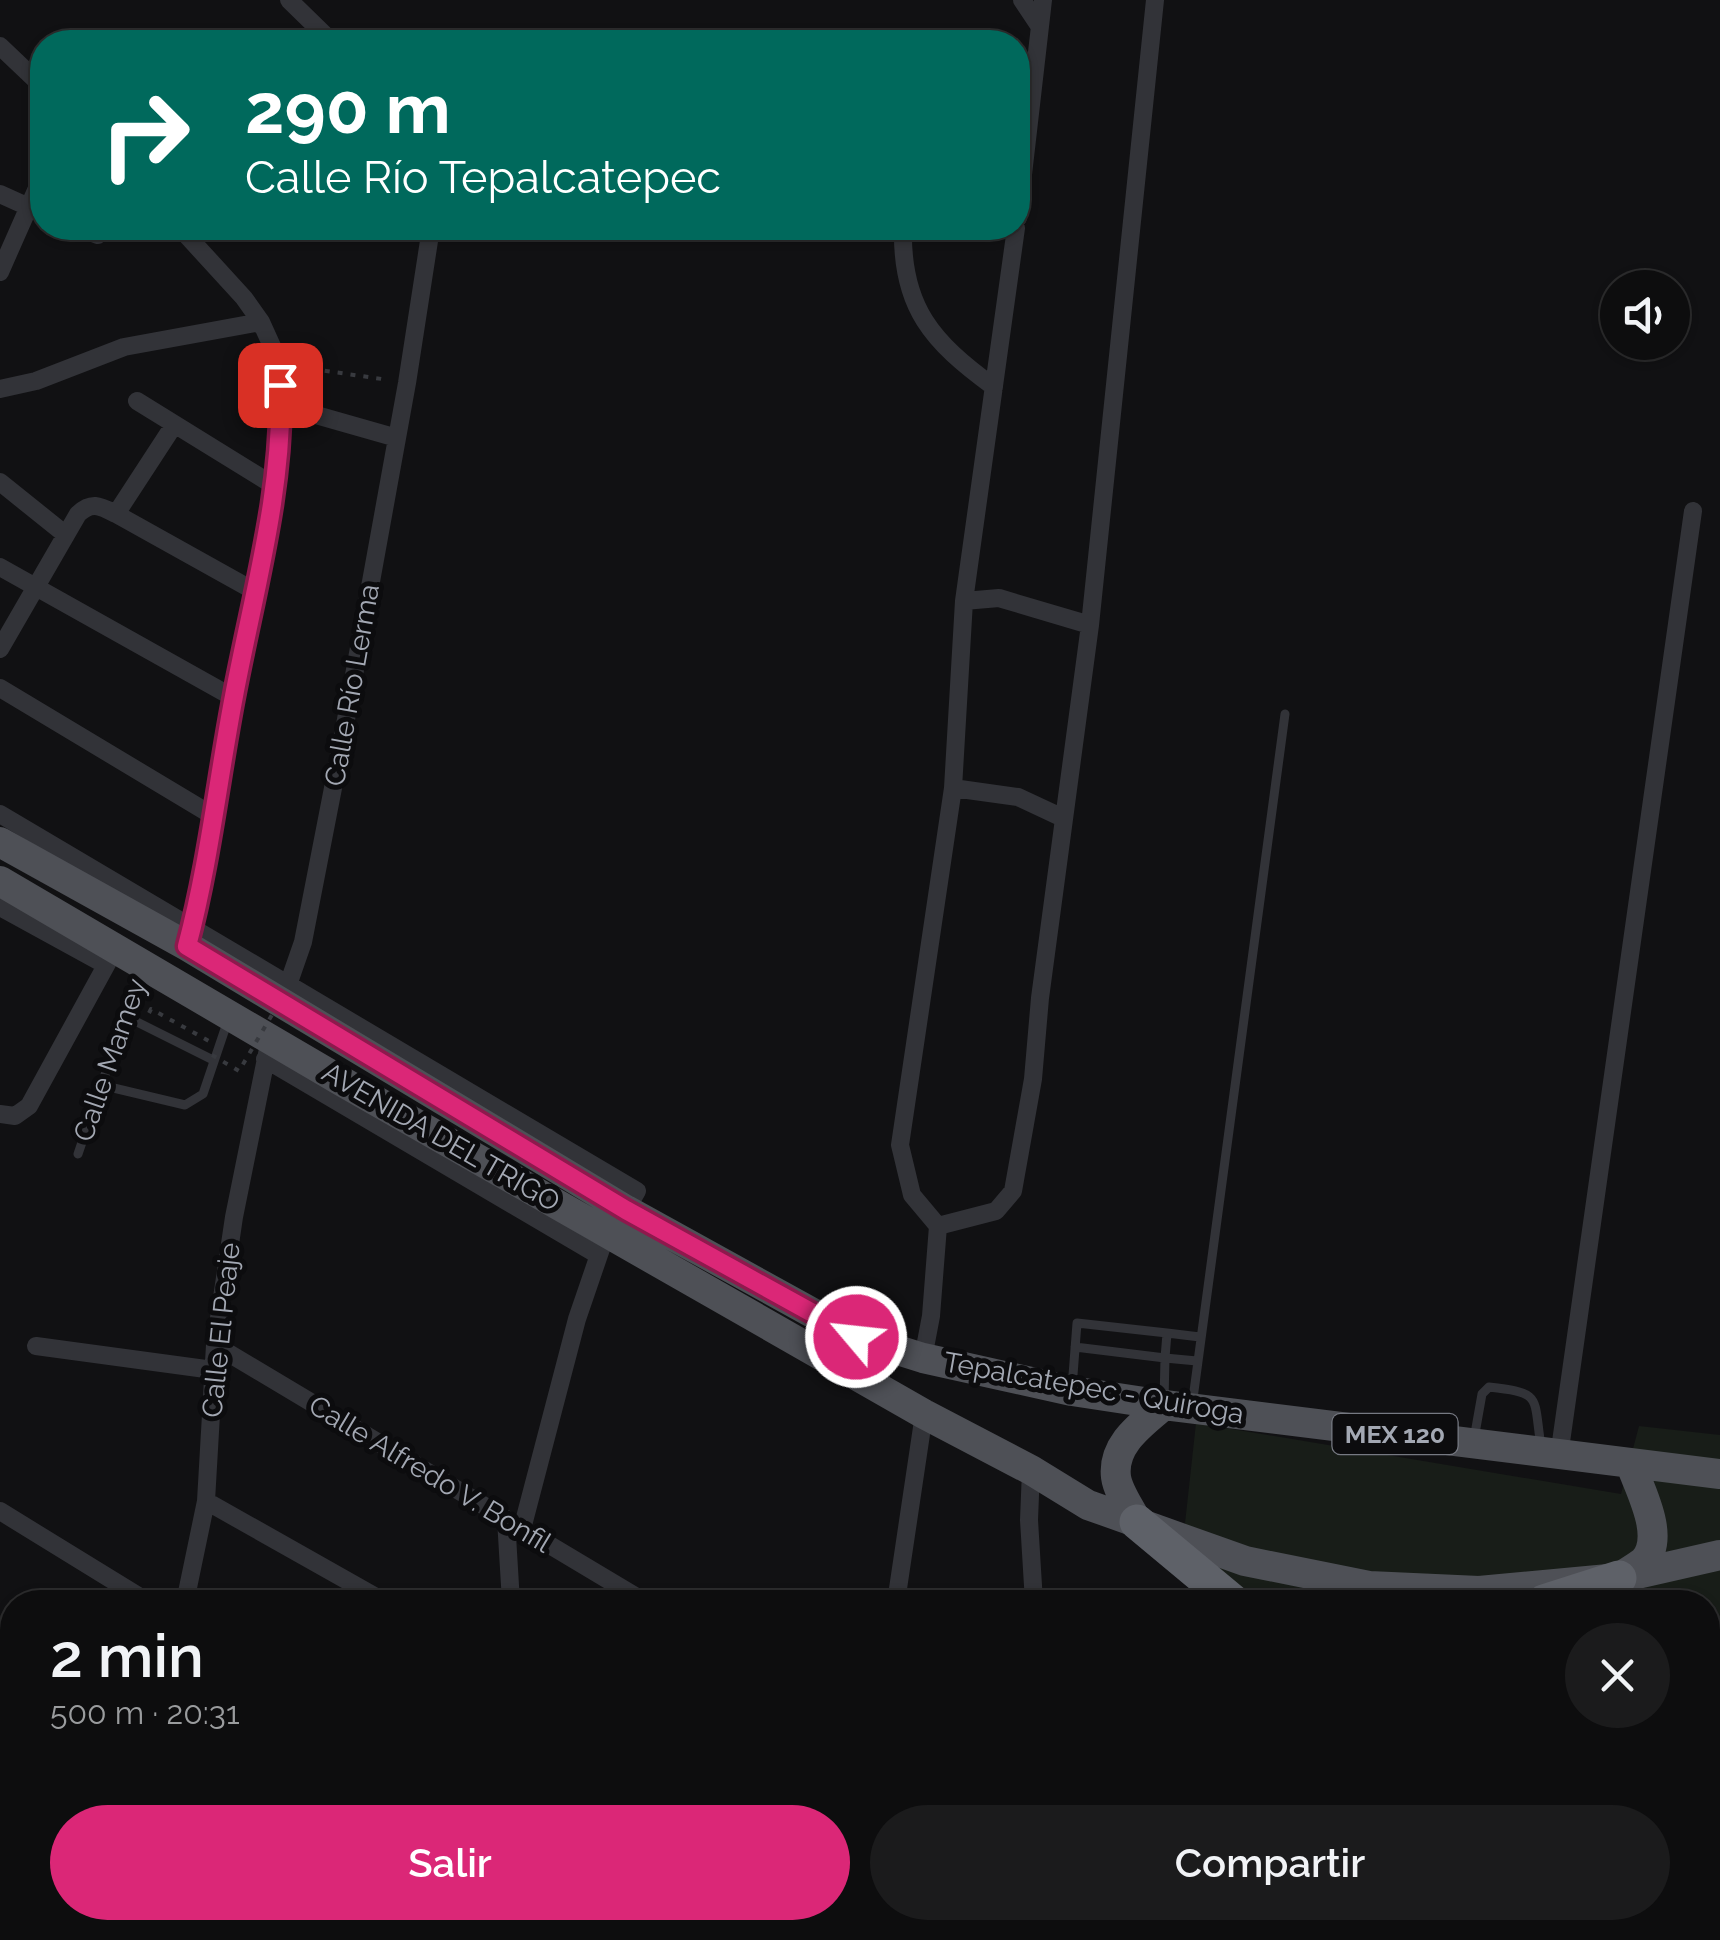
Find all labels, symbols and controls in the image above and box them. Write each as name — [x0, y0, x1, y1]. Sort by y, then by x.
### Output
text: 290 m — [245, 67, 451, 149]
icon: right — [80, 70, 210, 200]
text: Calle Río Tepalcatepec — [245, 151, 721, 204]
map controls — [1600, 270, 1690, 360]
button: sound — [1600, 270, 1690, 360]
pin — [238, 343, 323, 428]
icon: arrive — [253, 358, 308, 413]
street label: Calle Río Lerma — [318, 581, 386, 789]
street label: Calle Mamey — [67, 974, 153, 1146]
street label: AVENIDA DEL TRIGO — [316, 1056, 566, 1218]
street label: Calle El Peaje — [195, 1241, 247, 1419]
position arrow — [804, 1285, 908, 1389]
street label: Tepalcatepec - Quiroga — [941, 1345, 1247, 1431]
street label: Calle Alfredo V. Bonfil — [303, 1389, 557, 1560]
road number: MEX 120 — [1332, 1414, 1458, 1454]
text: 2 min — [50, 1621, 204, 1691]
button: close — [1565, 1623, 1670, 1728]
text: 500 m · 20:31 — [50, 1694, 240, 1731]
button: Salir — [50, 1805, 850, 1920]
button: Compartir — [870, 1805, 1670, 1920]

